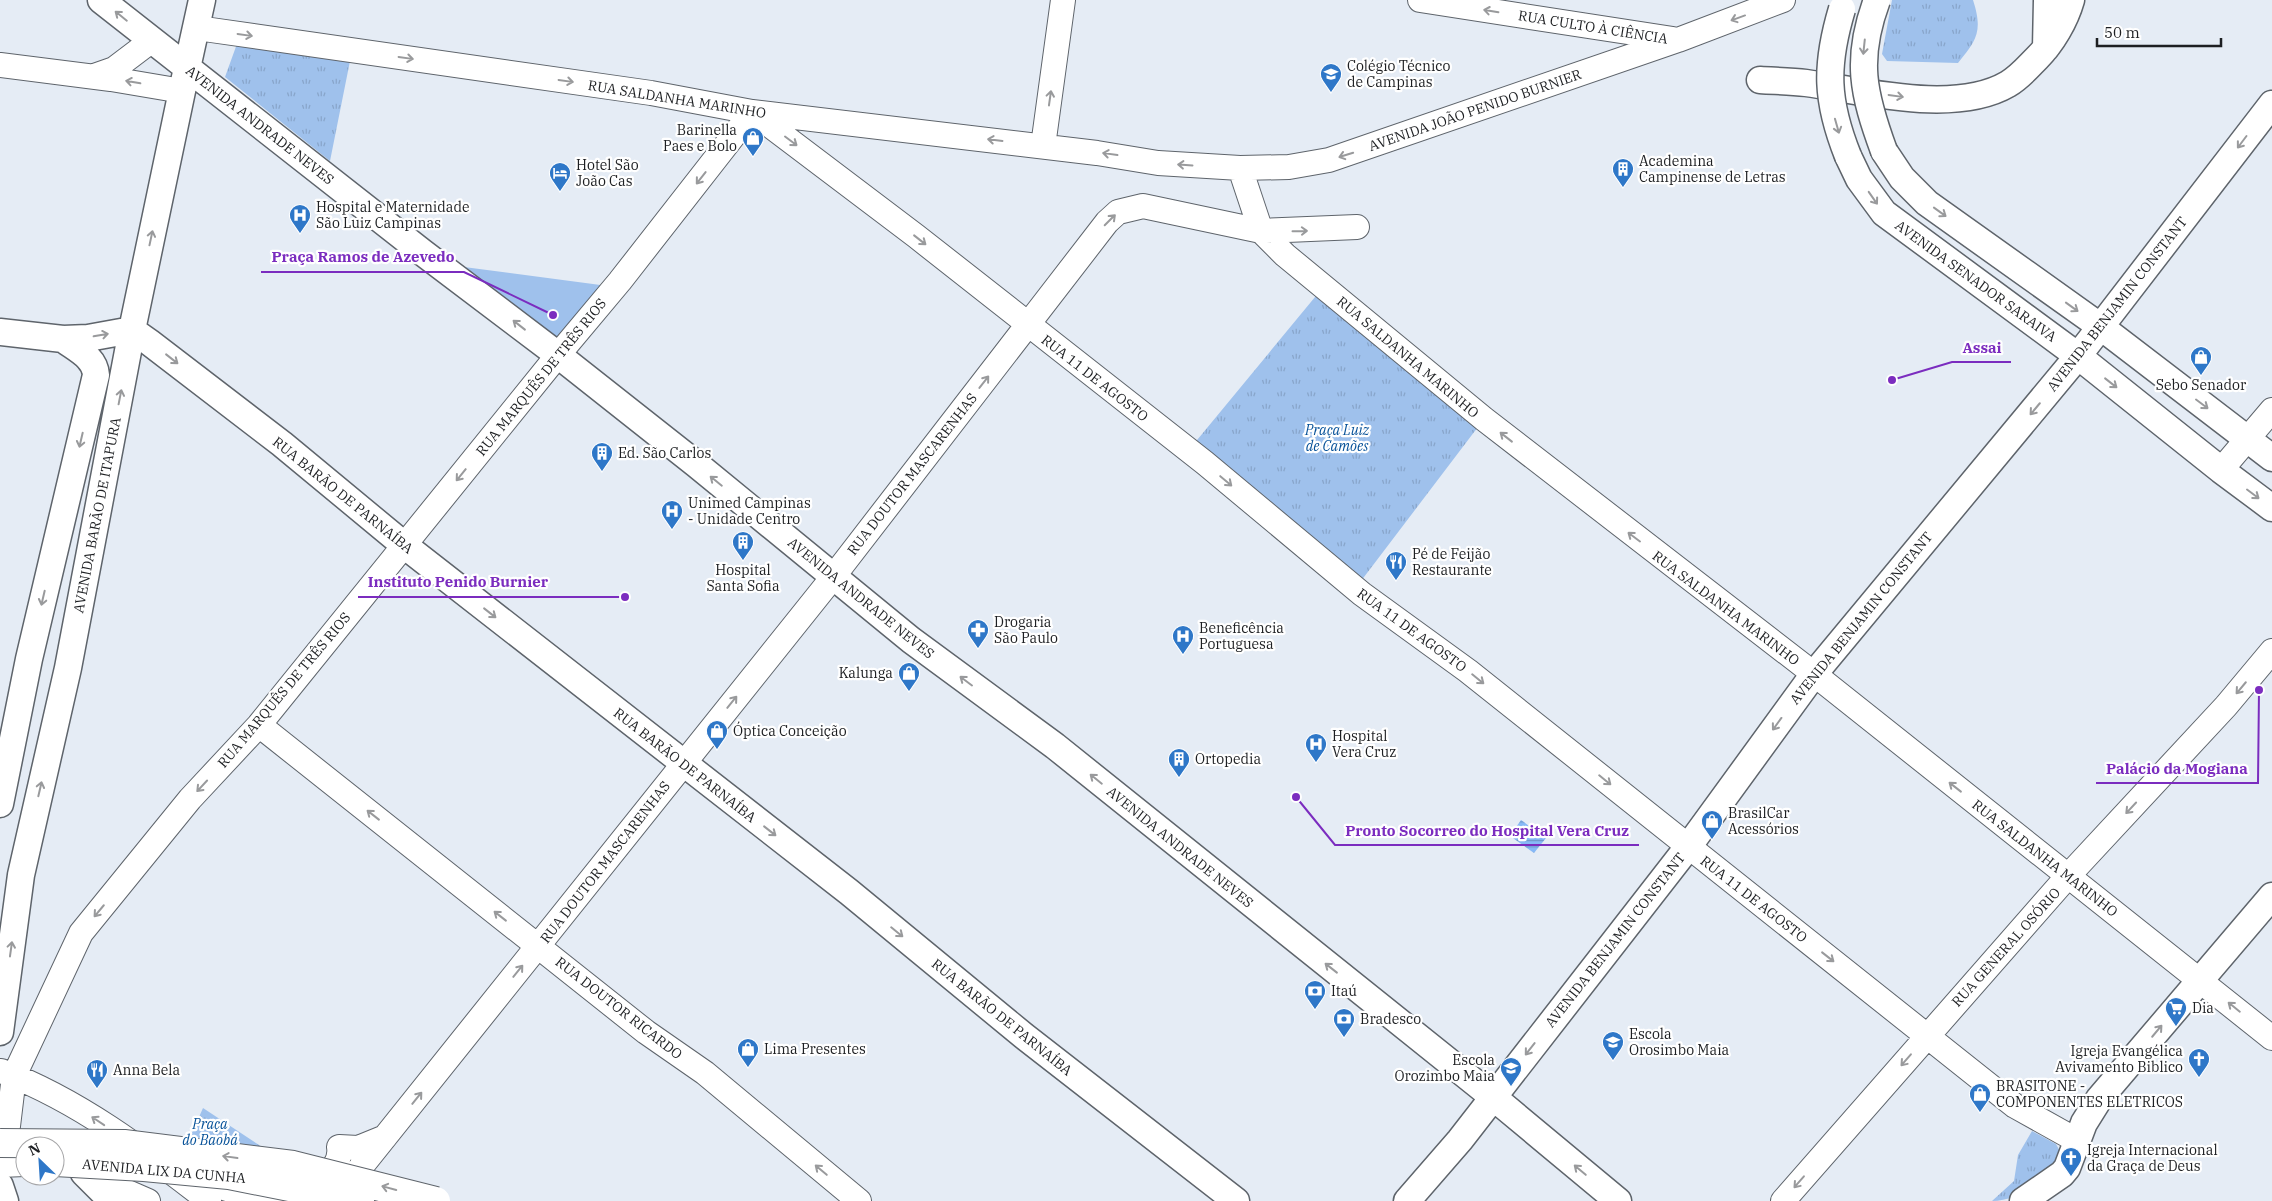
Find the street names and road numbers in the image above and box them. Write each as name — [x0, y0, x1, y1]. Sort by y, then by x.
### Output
street label: RUA CULTO À CIÊNCIA — [1517, 5, 1670, 48]
street label: AVENIDA ANDRADE NEVES — [182, 62, 338, 188]
street label: AVENIDA JOÃO PENIDO BURNIER — [1366, 65, 1584, 155]
street label: RUA SALDANHA MARINHO — [587, 76, 767, 122]
street label: AVENIDA BENJAMIN CONSTANT — [2043, 213, 2191, 395]
street label: AVENIDA SENADOR SARAIVA — [1892, 216, 2061, 346]
street label: RUA SALDANHA MARINHO — [1333, 292, 1483, 422]
street label: RUA MARQUÊS DE TRÊS RIOS — [472, 295, 610, 459]
street label: RUA 11 DE AGOSTO — [1038, 331, 1152, 425]
street label: RUA DOUTOR MASCARENHAS — [843, 389, 981, 559]
street label: AVENIDA BARÃO DE ITAPURA — [69, 415, 125, 614]
street label: RUA BARÃO DE PARNAÍBA — [269, 432, 418, 558]
street label: AVENIDA BENJAMIN CONSTANT — [1786, 528, 1936, 708]
street label: AVENIDA ANDRADE NEVES — [784, 533, 938, 663]
street label: RUA SALDANHA MARINHO — [1649, 547, 1803, 669]
street label: RUA 11 DE AGOSTO — [1354, 584, 1470, 676]
street label: RUA MARQUÊS DE TRÊS RIOS — [214, 609, 354, 771]
street label: RUA BARÃO DE PARNAÍBA — [610, 703, 761, 826]
street label: RUA DOUTOR MASCARENHAS — [536, 777, 674, 947]
street label: AVENIDA ANDRADE NEVES — [1103, 782, 1257, 912]
street label: RUA SALDANHA MARINHO — [1969, 796, 2121, 920]
street label: AVENIDA BENJAMIN CONSTANT — [1541, 849, 1689, 1031]
street label: RUA 11 DE AGOSTO — [1697, 852, 1811, 946]
street label: RUA GENERAL OSÓRIO — [1947, 883, 2064, 1010]
street label: RUA DOUTOR RICARDO — [552, 953, 686, 1063]
street label: RUA BARÃO DE PARNAÍBA — [928, 954, 1077, 1080]
street label: AVENIDA LIX DA CUNHA — [81, 1155, 247, 1187]

